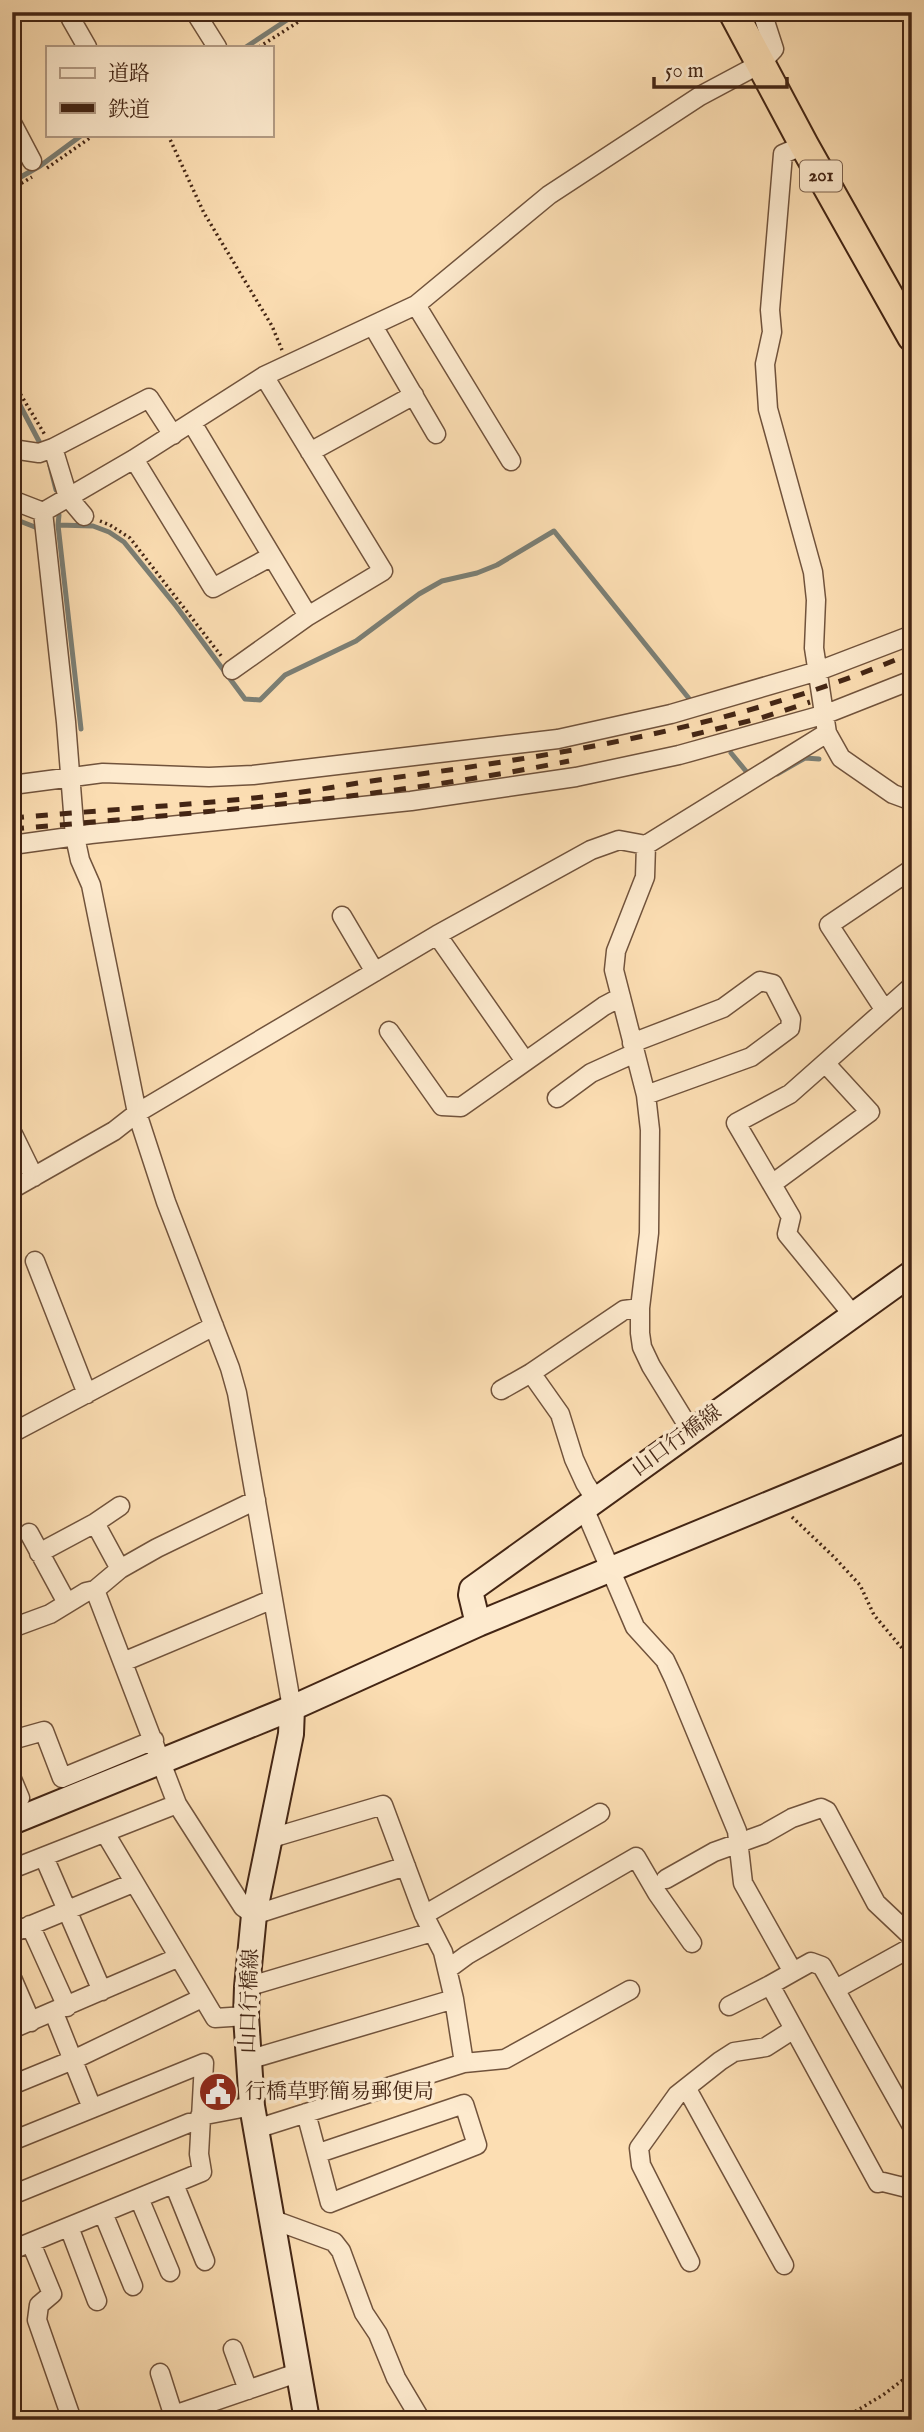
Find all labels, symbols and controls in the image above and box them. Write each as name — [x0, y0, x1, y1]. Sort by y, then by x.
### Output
legend — [46, 46, 273, 136]
scale bar — [654, 46, 788, 90]
text: 50 m — [665, 58, 704, 85]
text: 道路 — [108, 61, 150, 88]
text: 鉄道 — [108, 97, 150, 124]
road number: 201 — [800, 160, 842, 192]
street label: 山口行橋線 — [627, 1399, 727, 1483]
street label: 山口行橋線 — [235, 1948, 265, 2054]
public building icon: 行橋草野簡易郵便局 — [197, 2071, 239, 2113]
place label: 行橋草野簡易郵便局 — [245, 2079, 434, 2106]

